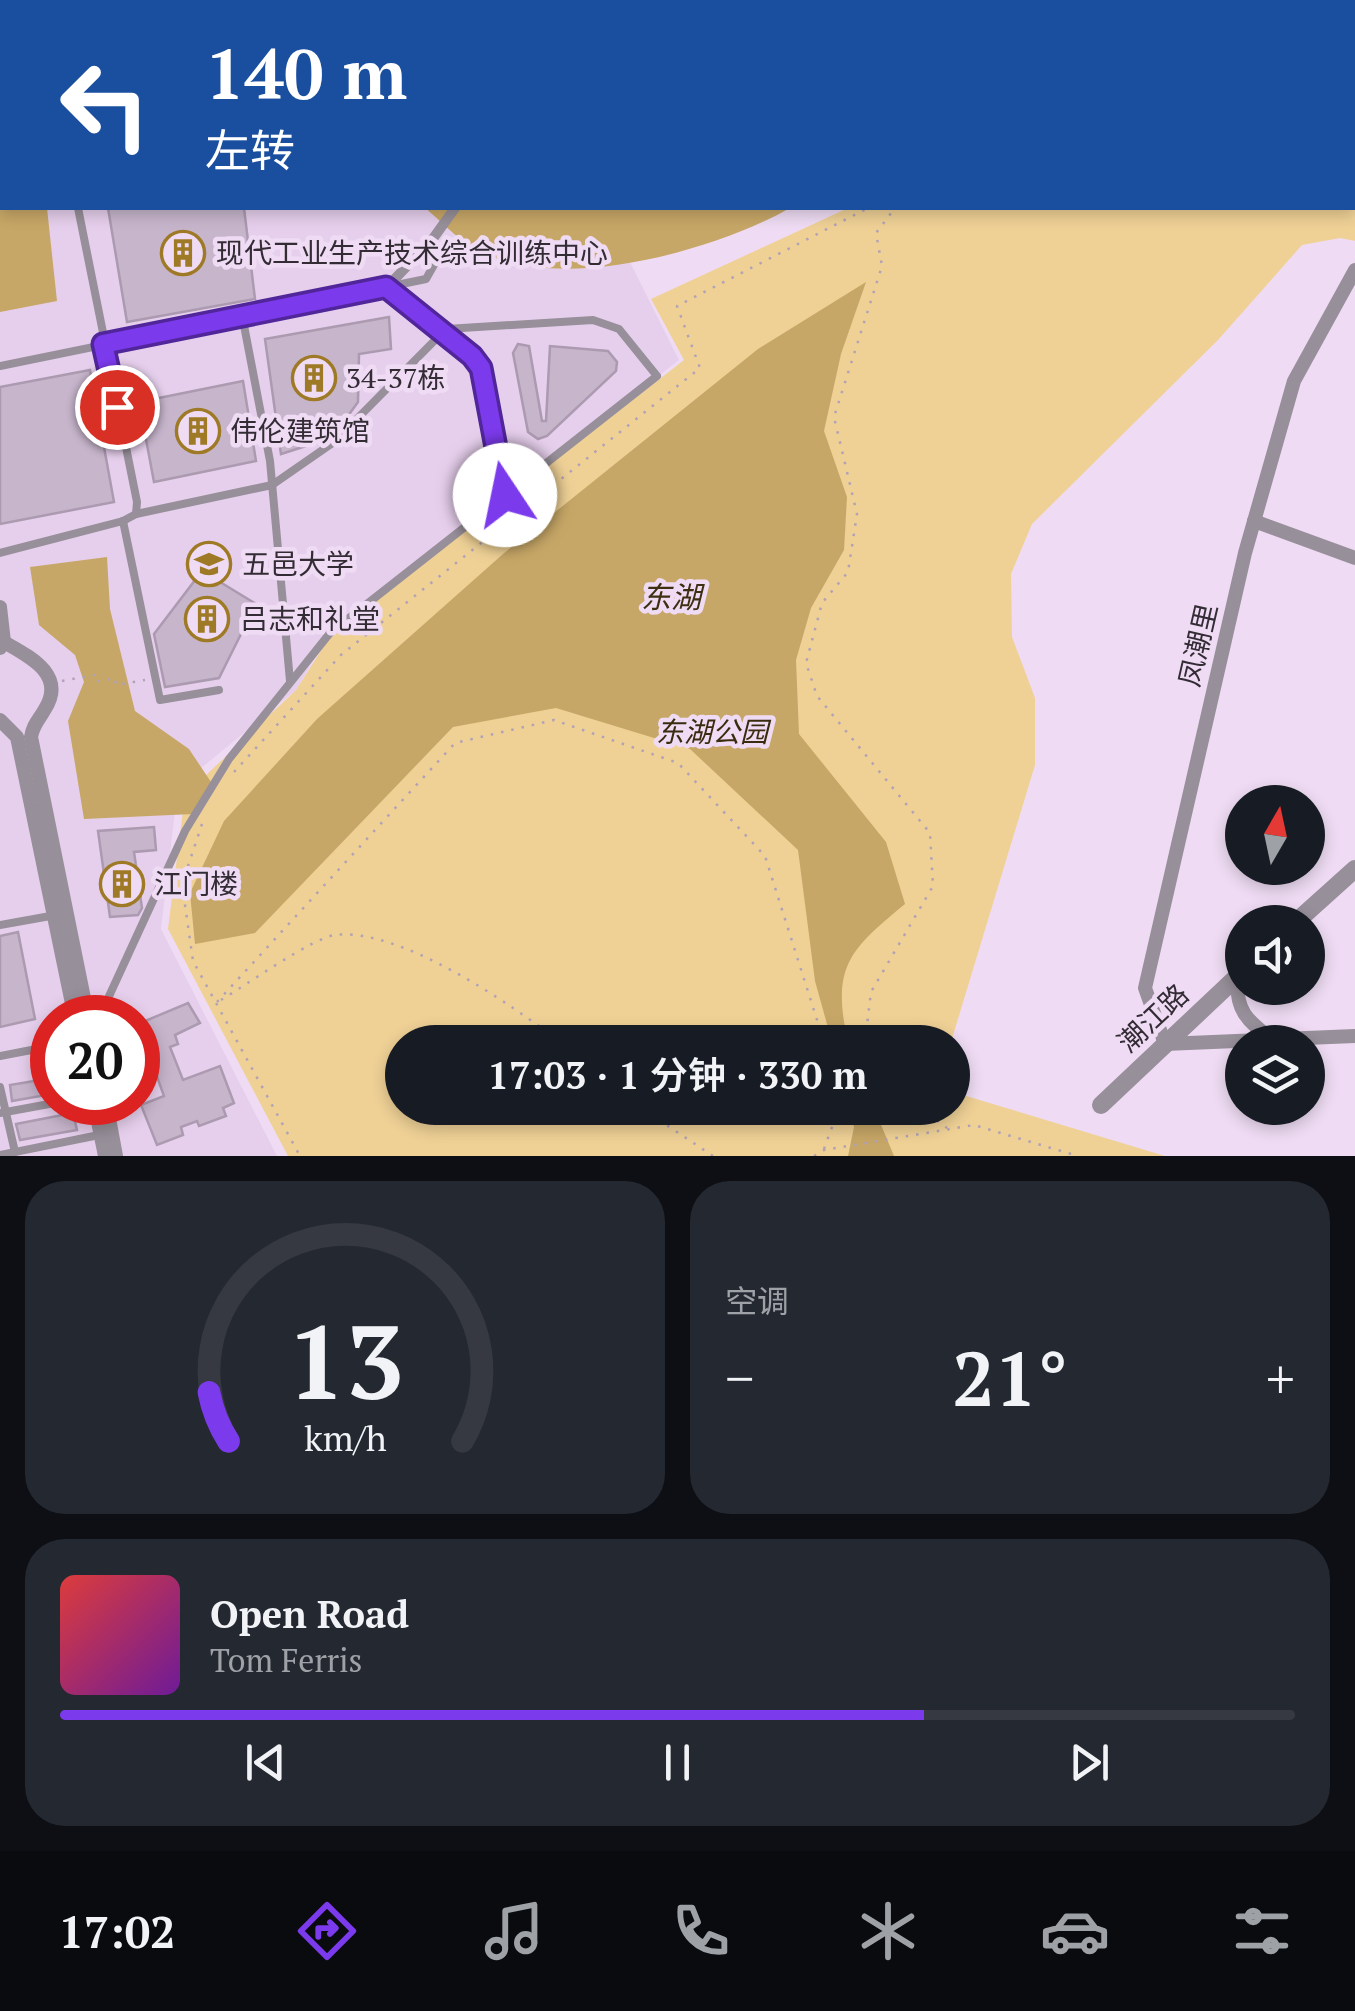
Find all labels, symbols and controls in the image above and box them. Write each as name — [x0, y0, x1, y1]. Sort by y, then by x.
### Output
text: 140 m — [205, 26, 407, 119]
icon: left — [40, 40, 170, 170]
text: 左转 — [205, 120, 295, 180]
building icon: 现代工业生产技术综合训练中心 — [160, 230, 206, 276]
place label: 现代工业生产技术综合训练中心 — [216, 234, 608, 271]
building icon: 34-37栋 — [291, 355, 337, 401]
place label: 34-37栋 — [346, 359, 446, 396]
pin — [75, 365, 160, 450]
icon: arrive — [90, 380, 145, 435]
building icon: 伟伦建筑馆 — [175, 408, 221, 454]
place label: 伟伦建筑馆 — [230, 412, 370, 449]
position arrow — [453, 443, 557, 547]
school or university icon: 五邑大学 — [186, 541, 232, 587]
place label: 五邑大学 — [242, 545, 354, 582]
water label: 东湖 — [641, 577, 705, 617]
building icon: 吕志和礼堂 — [184, 596, 230, 642]
place label: 吕志和礼堂 — [240, 600, 380, 637]
street label: 凤潮里 — [1170, 600, 1225, 690]
park label: 东湖公园 — [656, 713, 772, 750]
north arrow — [1225, 785, 1325, 885]
map controls — [1225, 785, 1325, 1125]
building icon: 江门楼 — [99, 861, 145, 907]
place label: 江门楼 — [154, 865, 238, 902]
button: sound — [1225, 905, 1325, 1005]
street label: 潮江路 — [1109, 975, 1196, 1060]
speed limit sign: 20 — [30, 995, 160, 1125]
button: layers — [1225, 1025, 1325, 1125]
text: 17:03 · 1 分钟 · 330 m — [488, 1050, 867, 1100]
text: 空调 — [725, 1280, 789, 1322]
text: 13 — [286, 1291, 404, 1429]
text: 21° — [952, 1328, 1068, 1427]
text: − — [725, 1341, 754, 1414]
text: + — [1266, 1341, 1295, 1414]
text: km/h — [304, 1414, 386, 1461]
text: Open Road — [210, 1589, 409, 1639]
text: Tom Ferris — [210, 1639, 362, 1681]
icon: previous — [238, 1735, 293, 1790]
icon: pause — [650, 1735, 705, 1790]
icon: next — [1062, 1735, 1117, 1790]
icon: directions — [292, 1896, 362, 1966]
icon: music — [479, 1896, 549, 1966]
icon: phone — [666, 1896, 736, 1966]
icon: climate — [853, 1896, 923, 1966]
icon: car — [1040, 1896, 1110, 1966]
icon: filters — [1227, 1896, 1297, 1966]
text: 17:02 — [58, 1901, 176, 1961]

